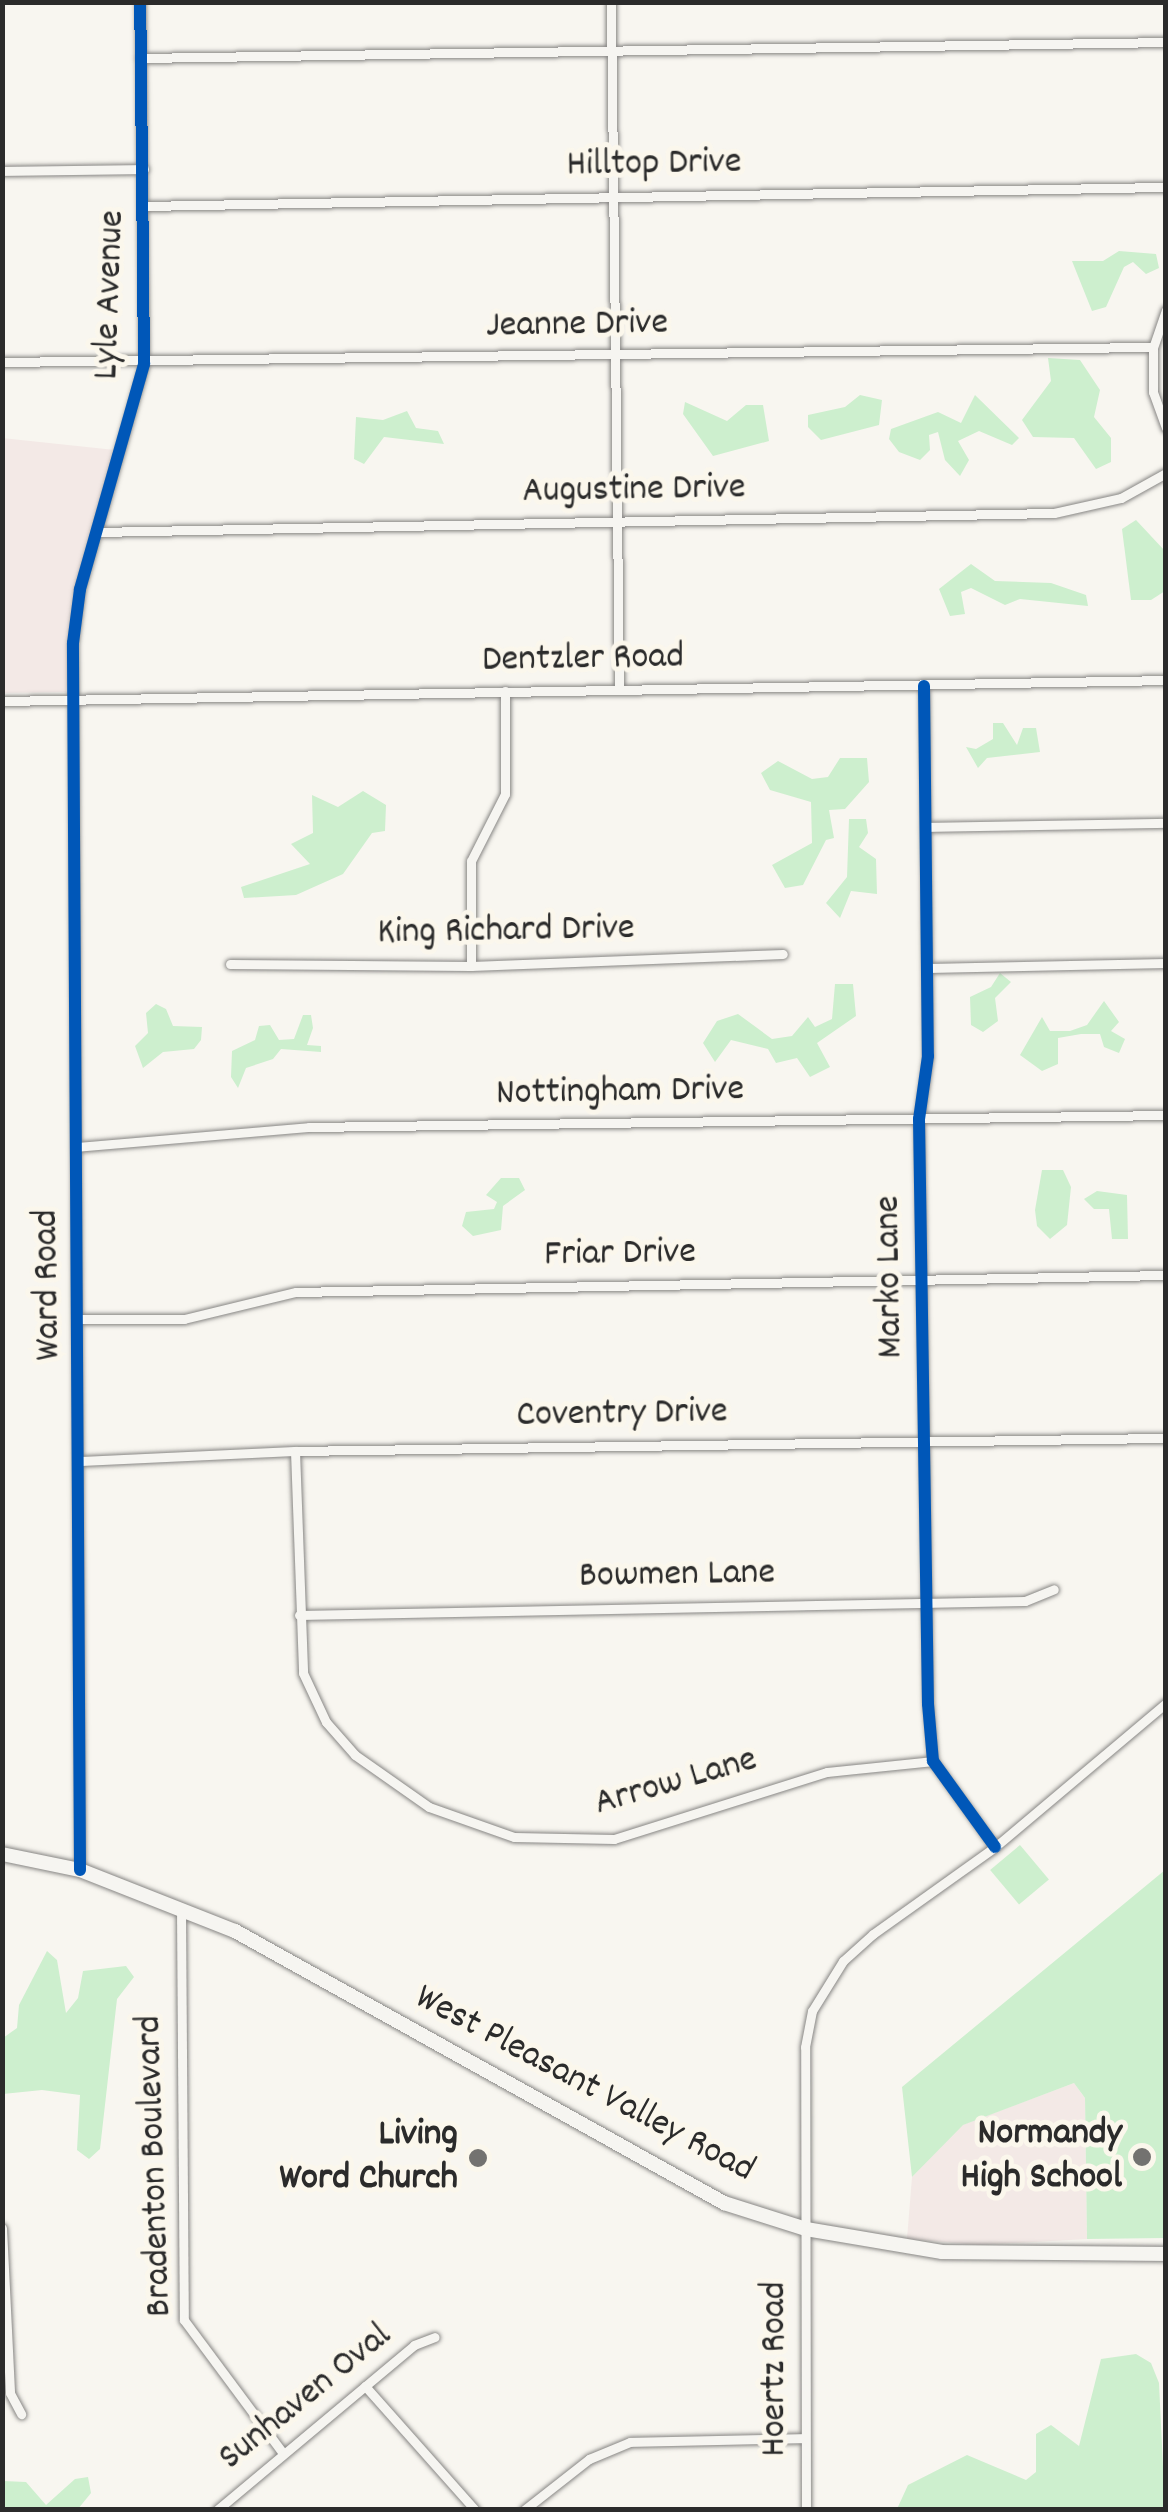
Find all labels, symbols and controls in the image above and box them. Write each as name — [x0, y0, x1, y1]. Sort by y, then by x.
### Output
street label: Hilltop Drive — [566, 141, 742, 189]
street label: Lyle Avenue — [85, 210, 137, 380]
street label: Jeanne Drive — [486, 302, 668, 350]
street label: Augustine Drive — [522, 466, 746, 516]
street label: Dentzler Road — [482, 635, 684, 685]
street label: King Richard Drive — [377, 907, 635, 957]
street label: Nottingham Drive — [496, 1068, 744, 1118]
street label: Marko Lane — [867, 1195, 915, 1359]
street label: Ward Road — [25, 1209, 73, 1361]
street label: Friar Drive — [544, 1231, 696, 1279]
street label: Coventry Drive — [516, 1390, 728, 1440]
street label: Bowmen Lane — [579, 1551, 775, 1601]
street label: Arrow Lane — [590, 1738, 762, 1828]
street label: West Pleasant Valley Road — [406, 1976, 762, 2194]
street label: Bradenton Boulevard — [128, 2014, 184, 2318]
place label: Normandy High School — [961, 2112, 1122, 2202]
place label: Living Word Church — [279, 2113, 458, 2202]
marker: Normandy High School — [1131, 2146, 1153, 2168]
marker: Living Word Church — [467, 2147, 489, 2169]
street label: Hoertz Road — [753, 2281, 799, 2457]
street label: Sunhaven Oval — [210, 2314, 402, 2482]

